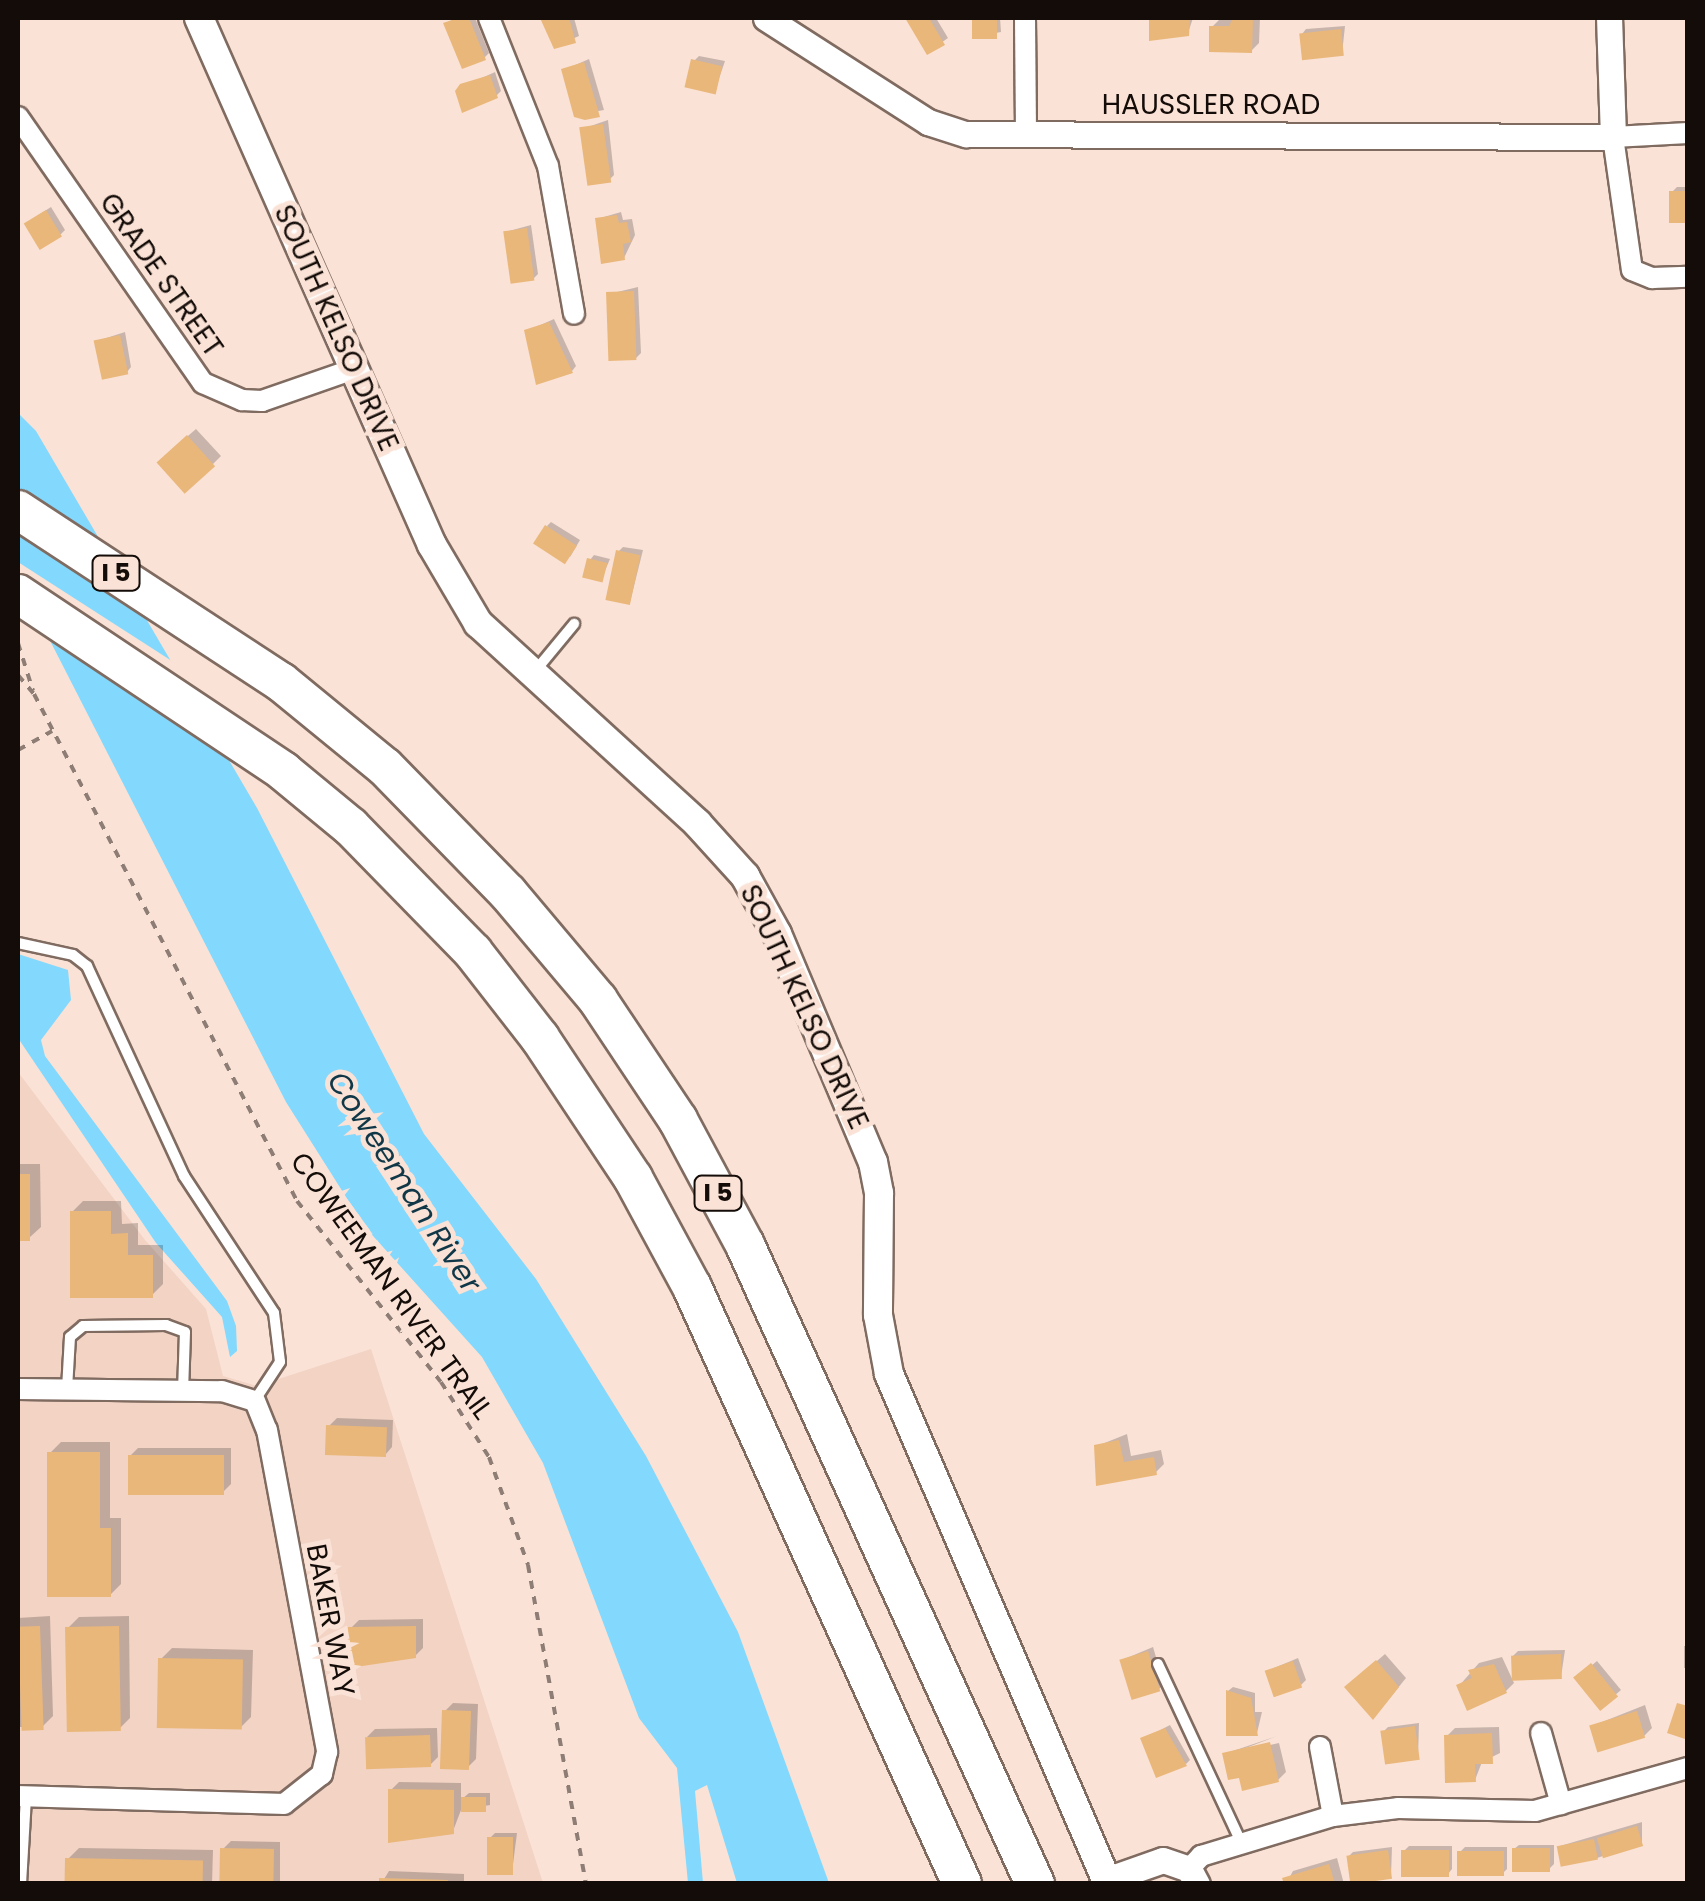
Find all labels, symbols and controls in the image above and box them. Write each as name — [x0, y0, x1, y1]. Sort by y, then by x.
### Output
street label: HAUSSLER ROAD — [1102, 88, 1320, 122]
street label: GRADE STREET — [92, 187, 230, 363]
street label: SOUTH KELSO DRIVE — [267, 200, 405, 456]
road number: I 5 — [91, 553, 141, 593]
street label: SOUTH KELSO DRIVE — [733, 880, 875, 1134]
water label: Coweeman River — [319, 1065, 489, 1299]
street label: COWEEMAN RIVER TRAIL — [283, 1146, 499, 1426]
road number: I 5 — [693, 1173, 743, 1213]
street label: BAKER WAY — [299, 1541, 361, 1699]

